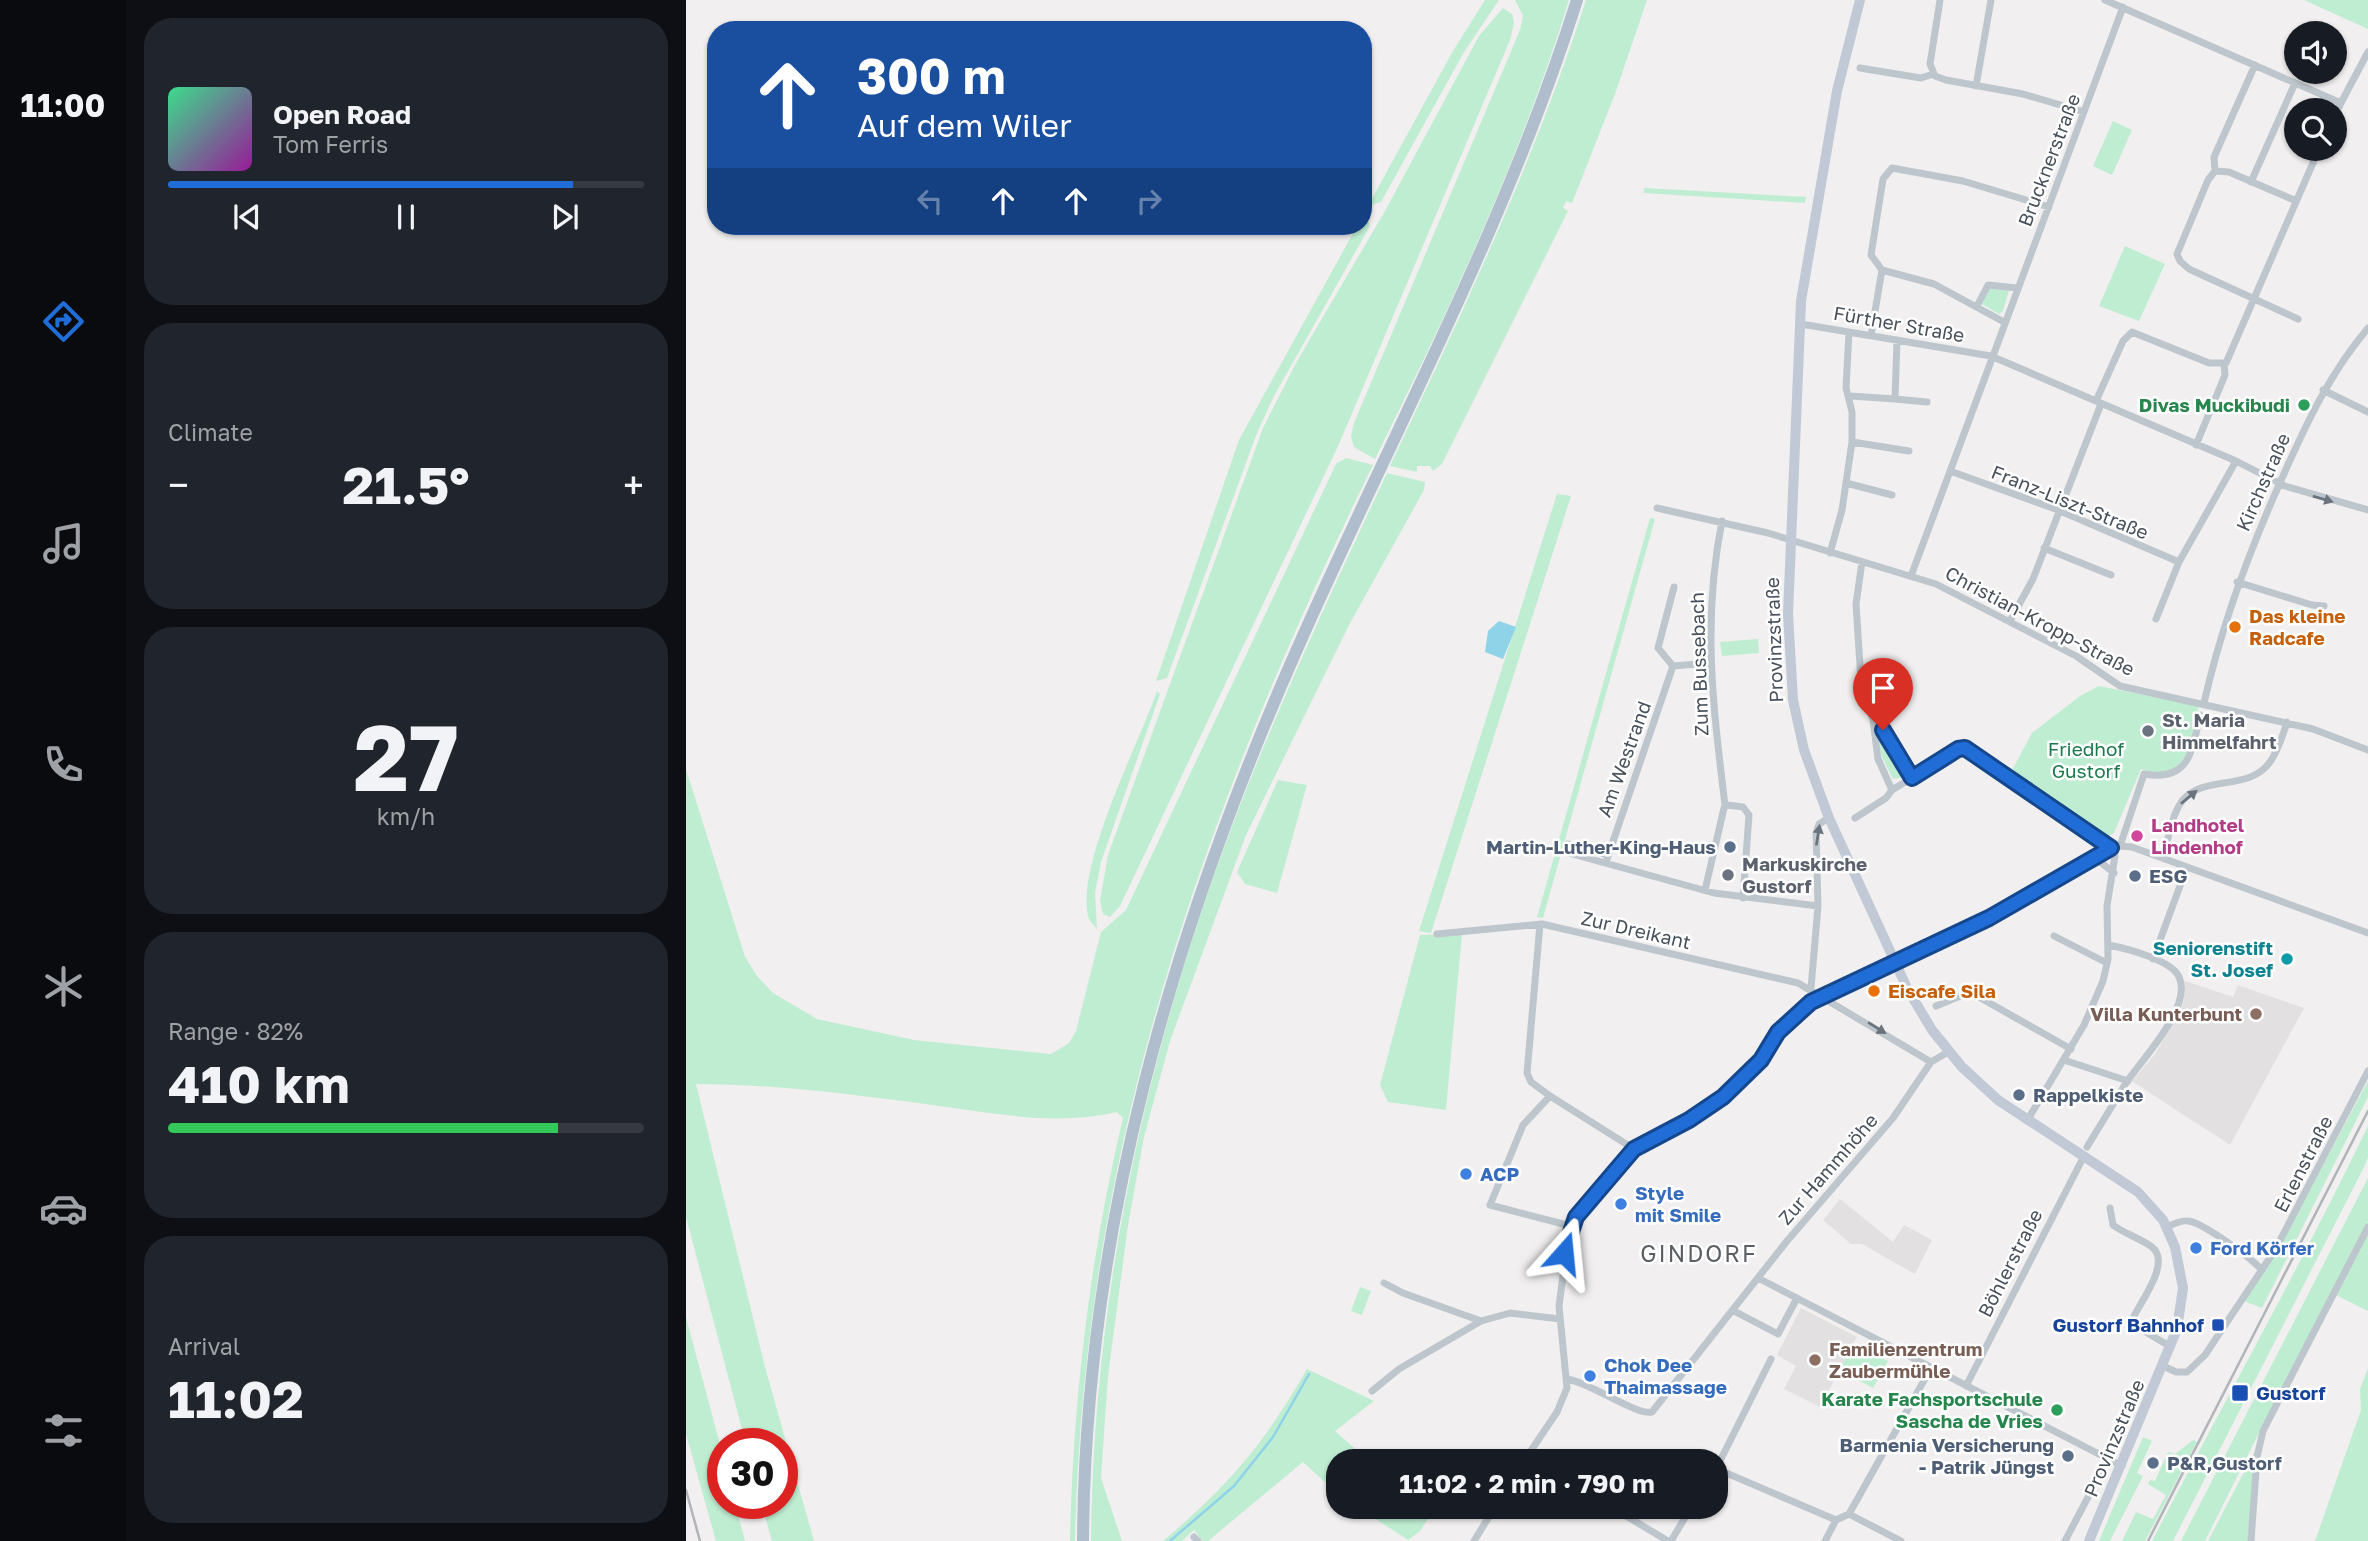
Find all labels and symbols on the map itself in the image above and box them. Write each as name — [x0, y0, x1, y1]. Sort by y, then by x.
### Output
street label: Brucknerstraße — [2013, 90, 2084, 230]
street label: Fürther Straße — [1832, 301, 1966, 346]
place label: Divas Muckibudi — [2139, 393, 2290, 416]
marker: Divas Muckibudi — [2296, 397, 2312, 413]
street label: Kirchstraße — [2231, 429, 2294, 534]
street label: Franz-Liszt-Straße — [1988, 460, 2152, 544]
one-way arrow — [2313, 494, 2334, 504]
street label: Christian-Kropp-Straße — [1942, 561, 2139, 680]
street label: Provinzstraße — [1760, 577, 1787, 703]
street label: Zum Bussebach — [1684, 592, 1713, 736]
place label: Das kleine Radcafe — [2249, 604, 2345, 649]
marker: Das kleine Radcafe — [2227, 619, 2243, 635]
pin — [1853, 658, 1913, 730]
street label: Am Westrand — [1592, 698, 1655, 820]
place label: St. Maria Himmelfahrt — [2162, 708, 2277, 753]
marker: St. Maria Himmelfahrt — [2140, 723, 2156, 739]
park label: Friedhof Gustorf — [2048, 737, 2124, 782]
one-way arrow — [2180, 790, 2198, 805]
place label: Landhotel Lindenhof — [2151, 813, 2244, 858]
one-way arrow — [1813, 824, 1824, 846]
marker: Landhotel Lindenhof — [2129, 828, 2145, 844]
place label: Martin-Luther-King-Haus — [1486, 835, 1716, 858]
marker: Martin-Luther-King-Haus — [1722, 839, 1738, 855]
place label: Markuskirche Gustorf — [1742, 852, 1867, 897]
place label: ESG — [2149, 864, 2188, 887]
marker: Markuskirche Gustorf — [1720, 867, 1736, 883]
marker: ESG — [2127, 868, 2143, 884]
street label: Zur Dreikant — [1579, 906, 1693, 953]
place label: Seniorenstift St. Josef — [2153, 936, 2273, 981]
marker: Seniorenstift St. Josef — [2279, 951, 2295, 967]
place label: Eiscafe Sila — [1888, 979, 1996, 1002]
marker: Eiscafe Sila — [1866, 983, 1882, 999]
place label: Villa Kunterbunt — [2090, 1002, 2242, 1025]
marker: Villa Kunterbunt — [2248, 1006, 2264, 1022]
one-way arrow — [1868, 1022, 1887, 1035]
place label: Rappelkiste — [2033, 1083, 2143, 1106]
marker: Rappelkiste — [2011, 1087, 2027, 1103]
street label: Zur Hammhöhe — [1773, 1109, 1882, 1229]
street label: Erlenstraße — [2268, 1112, 2337, 1216]
place label: ACP — [1480, 1162, 1520, 1185]
marker: ACP — [1458, 1166, 1474, 1182]
place label: Style mit Smile — [1635, 1181, 1721, 1226]
marker: Style mit Smile — [1613, 1196, 1629, 1212]
street label: Böhlerstraße — [1973, 1205, 2047, 1320]
position arrow — [1527, 1216, 1601, 1290]
place label: Ford Körfer — [2210, 1236, 2315, 1259]
district label: GINDORF — [1640, 1239, 1758, 1267]
marker: Ford Körfer — [2188, 1240, 2204, 1256]
place label: Gustorf Bahnhof — [2053, 1313, 2204, 1336]
marker: Gustorf Bahnhof — [2210, 1317, 2226, 1333]
place label: Familienzentrum Zaubermühle — [1829, 1337, 1982, 1382]
marker: Familienzentrum Zaubermühle — [1807, 1352, 1823, 1368]
place label: Chok Dee Thaimassage — [1604, 1353, 1727, 1398]
marker: Chok Dee Thaimassage — [1582, 1368, 1598, 1384]
street label: Provinzstraße — [2078, 1376, 2149, 1500]
place label: Gustorf — [2256, 1381, 2326, 1404]
marker: Gustorf — [2230, 1383, 2250, 1403]
place label: Karate Fachsportschule Sascha de Vries — [1821, 1387, 2043, 1432]
marker: Karate Fachsportschule Sascha de Vries — [2049, 1402, 2065, 1418]
speed limit sign: 30 — [707, 1428, 798, 1519]
place label: Barmenia Versicherung - Patrik Jüngst — [1840, 1433, 2054, 1478]
marker: Barmenia Versicherung - Patrik Jüngst — [2060, 1448, 2076, 1464]
place label: P&R,Gustorf — [2167, 1451, 2282, 1474]
marker: P&R,Gustorf — [2145, 1455, 2161, 1471]

